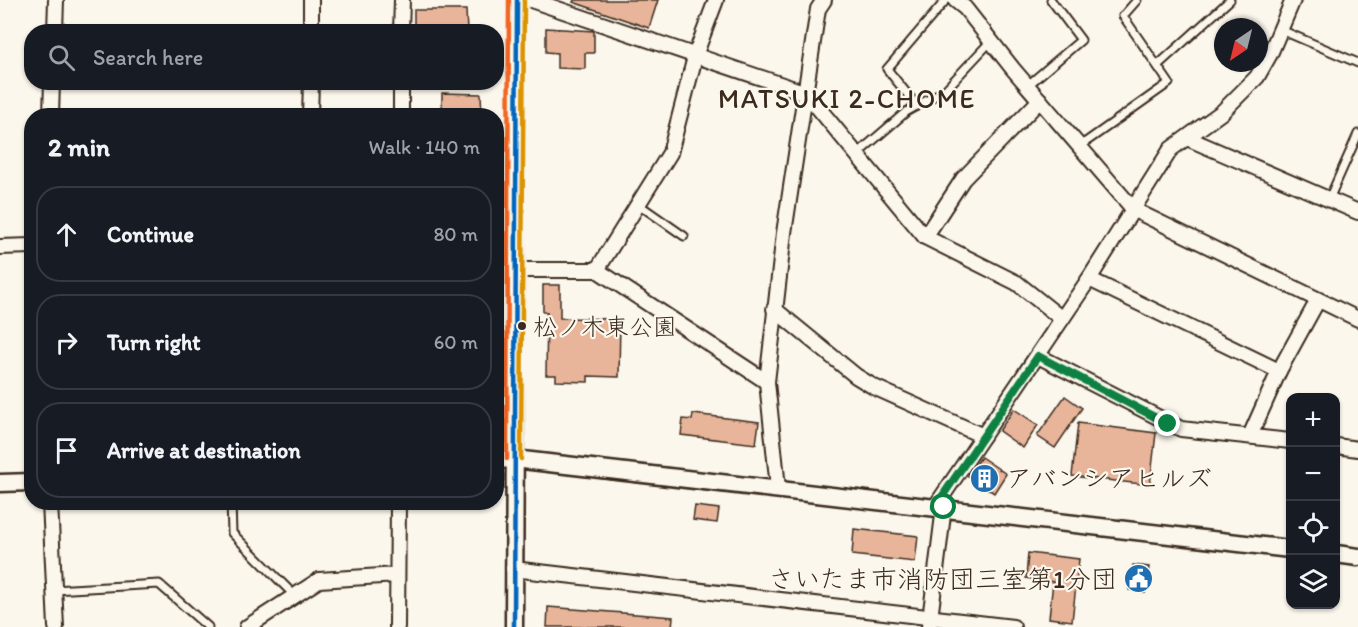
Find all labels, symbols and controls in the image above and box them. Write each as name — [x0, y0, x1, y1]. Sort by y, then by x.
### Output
north arrow — [1214, 18, 1268, 72]
search box — [24, 24, 504, 90]
icon: search — [45, 41, 78, 74]
text: Search here — [93, 44, 203, 71]
district label: MATSUKI 2-CHOME — [718, 82, 976, 115]
text: 2 min — [48, 131, 110, 163]
text: Walk · 140 m — [369, 135, 480, 159]
icon: ahead — [50, 218, 83, 251]
text: Continue — [107, 221, 194, 248]
text: 80 m — [433, 222, 478, 246]
place label: 松ノ木東公園 — [533, 312, 677, 341]
marker: 松ノ木東公園 — [516, 320, 528, 332]
icon: right — [50, 326, 83, 359]
text: Turn right — [107, 329, 201, 356]
text: 60 m — [434, 330, 478, 354]
map controls — [1286, 393, 1340, 609]
button: + — [1286, 393, 1340, 447]
route end — [1154, 410, 1180, 436]
icon: arrive — [50, 434, 83, 467]
text: Arrive at destination — [107, 437, 301, 464]
button: − — [1286, 447, 1340, 501]
building icon: アバンシアヒルズ — [969, 462, 1001, 494]
place label: アバンシアヒルズ — [1006, 462, 1212, 494]
route start — [930, 493, 956, 519]
button: locate — [1286, 501, 1340, 555]
button: layers — [1286, 555, 1340, 609]
place label: さいたま市消防団三室第1分団 — [768, 563, 1117, 595]
public building icon: さいたま市消防団三室第1分団 — [1122, 563, 1154, 595]

